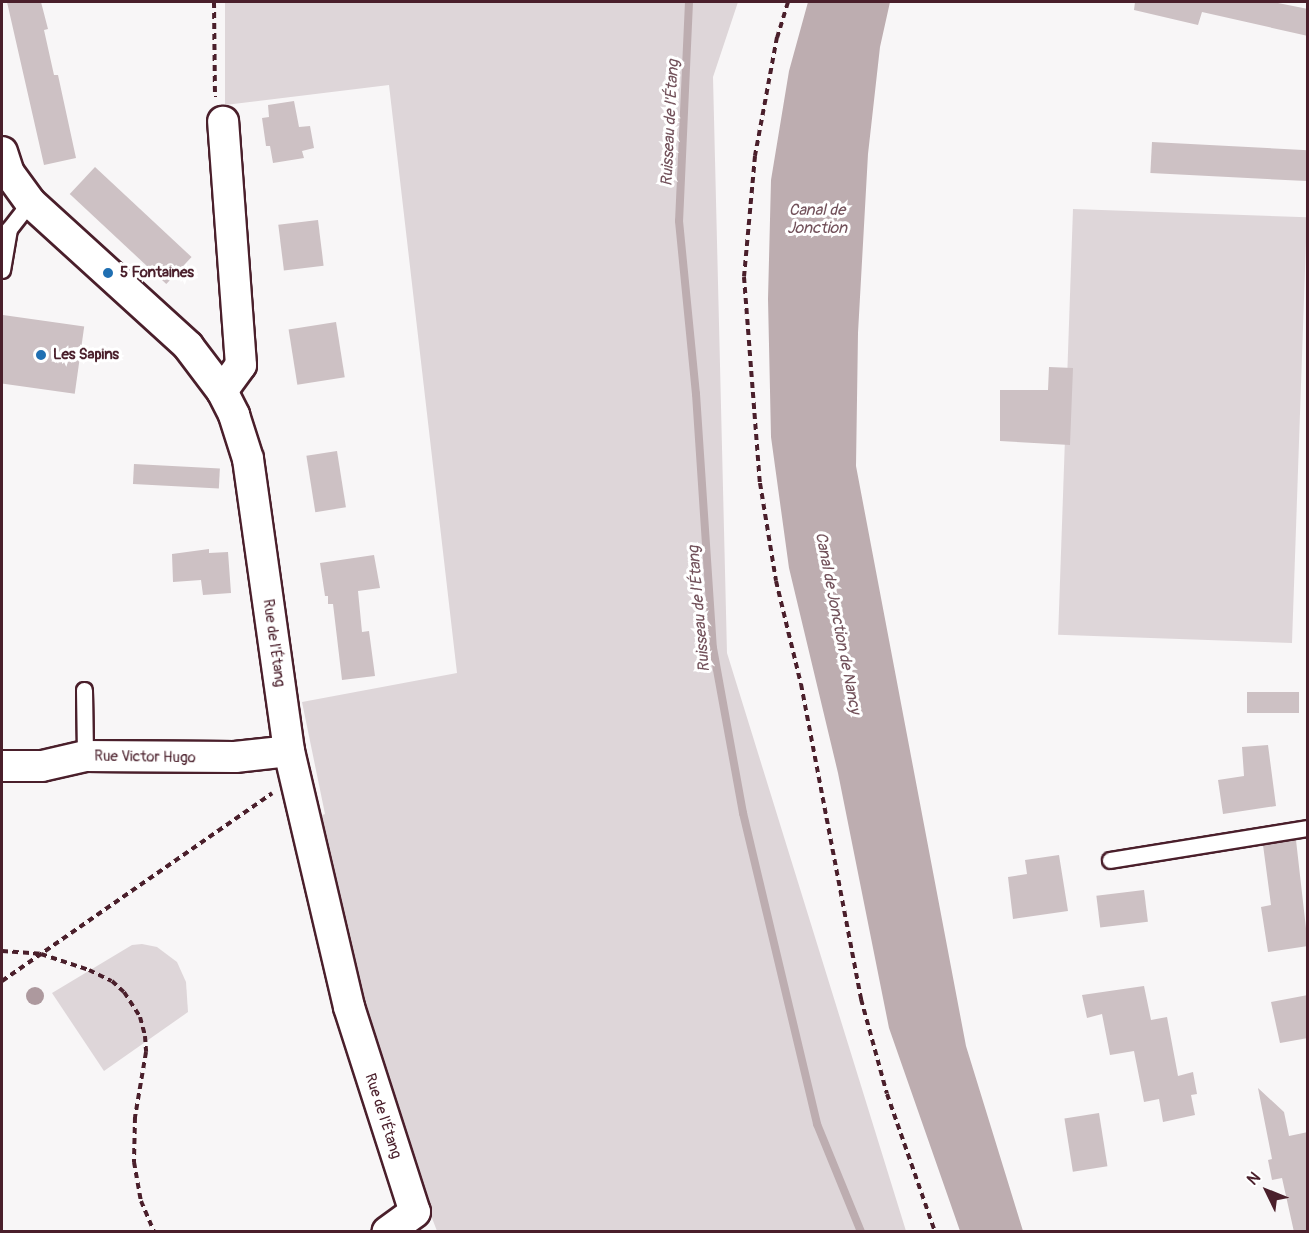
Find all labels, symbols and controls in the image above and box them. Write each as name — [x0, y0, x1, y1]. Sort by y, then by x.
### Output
water label: Ruisseau de l'Étang — [657, 59, 683, 187]
water label: Canal de Jonction — [787, 200, 847, 238]
place label: 5 Fontaines — [120, 264, 194, 282]
marker: 5 Fontaines — [101, 266, 115, 280]
place label: Les Sapins — [53, 346, 119, 364]
marker: Les Sapins — [34, 348, 48, 362]
water label: Canal de Jonction de Nancy — [811, 531, 865, 715]
water label: Ruisseau de l'Étang — [684, 545, 714, 673]
street label: Rue de l'Étang — [259, 598, 289, 688]
street label: Rue Victor Hugo — [94, 747, 196, 767]
street label: Rue de l'Étang — [361, 1071, 405, 1161]
north arrow — [1237, 1161, 1297, 1221]
text: N — [1243, 1168, 1265, 1190]

